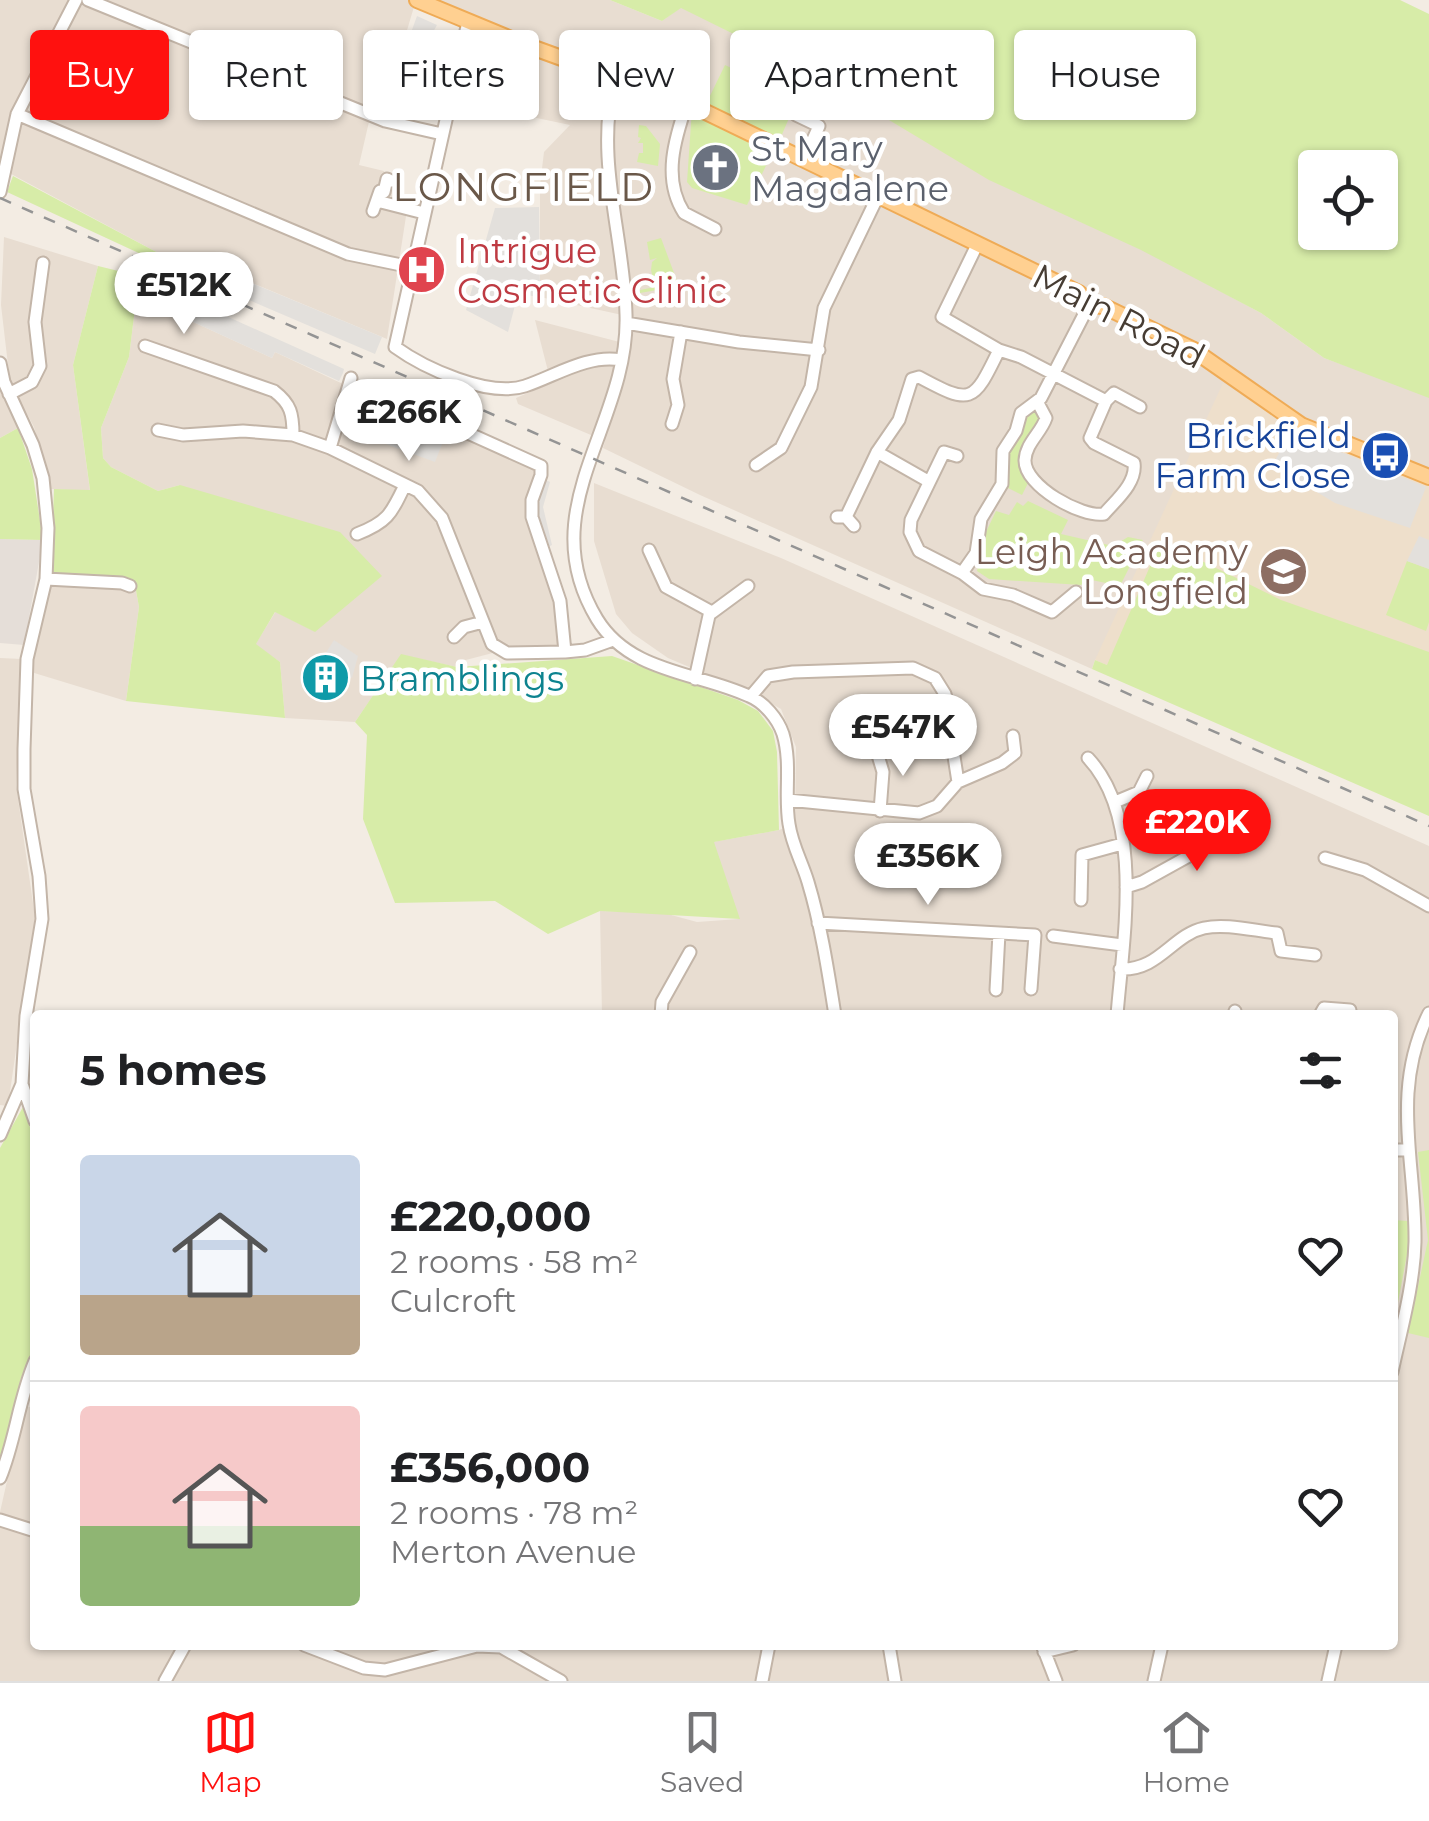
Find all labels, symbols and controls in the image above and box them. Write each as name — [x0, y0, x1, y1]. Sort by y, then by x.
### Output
chip: Buy — [30, 30, 169, 120]
chip: Rent — [189, 30, 343, 120]
chip: Filters — [363, 30, 539, 120]
chip: New — [559, 30, 710, 120]
chip: Apartment — [730, 30, 994, 120]
chip: House — [1014, 30, 1196, 120]
place label: St Mary Magdalene — [751, 127, 949, 210]
church icon: St Mary Magdalene — [690, 142, 742, 194]
map controls — [1298, 150, 1398, 250]
button: locate — [1298, 150, 1398, 250]
district label: LONGFIELD — [392, 162, 656, 211]
place label: Intrigue Cosmetic Clinic — [457, 229, 727, 312]
hospital icon: Intrigue Cosmetic Clinic — [396, 244, 448, 296]
pin: £512K — [114, 252, 254, 337]
street label: Main Road — [1026, 254, 1212, 378]
text: £512K — [137, 265, 232, 304]
pin: £266K — [339, 379, 479, 464]
text: £266K — [357, 392, 461, 431]
place label: Brickfield Farm Close — [1154, 414, 1351, 497]
bus stop icon: Brickfield Farm Close — [1360, 429, 1412, 481]
place label: Leigh Academy Longfield — [975, 530, 1248, 613]
school or university icon: Leigh Academy Longfield — [1257, 545, 1309, 597]
building icon: Bramblings — [299, 652, 351, 704]
place label: Bramblings — [360, 657, 564, 700]
pin: £547K — [833, 694, 973, 779]
text: £547K — [851, 707, 955, 746]
pin: £220K — [1127, 789, 1267, 874]
text: £220K — [1145, 802, 1249, 841]
pin: £356K — [858, 823, 998, 908]
text: £356K — [877, 836, 979, 875]
icon: filters — [1293, 1043, 1348, 1098]
text: 5 homes — [80, 1044, 267, 1096]
text: £220,000 — [390, 1190, 591, 1242]
icon: home — [160, 1195, 280, 1315]
icon: heart — [1293, 1228, 1348, 1283]
text: 2 rooms · 58 m² — [390, 1242, 638, 1281]
text: Culcroft — [390, 1281, 517, 1320]
text: £356,000 — [390, 1441, 590, 1493]
icon: home — [160, 1446, 280, 1566]
icon: heart — [1293, 1479, 1348, 1534]
text: 2 rooms · 78 m² — [390, 1493, 638, 1532]
text: Merton Avenue — [390, 1532, 636, 1571]
tab: Map — [199, 1705, 262, 1799]
tab: Saved — [660, 1705, 744, 1799]
tab: Home — [1143, 1705, 1230, 1799]

